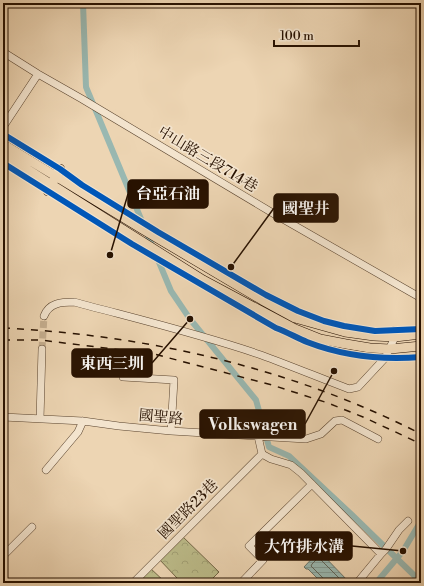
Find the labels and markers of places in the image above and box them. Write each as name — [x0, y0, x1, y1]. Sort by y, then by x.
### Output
callout: 台亞石油 — [128, 180, 208, 208]
callout: 國聖井 — [274, 194, 338, 222]
callout: 東西三圳 — [72, 349, 152, 377]
callout: Volkswagen — [200, 410, 305, 438]
callout: 大竹排水溝 — [256, 532, 352, 560]

